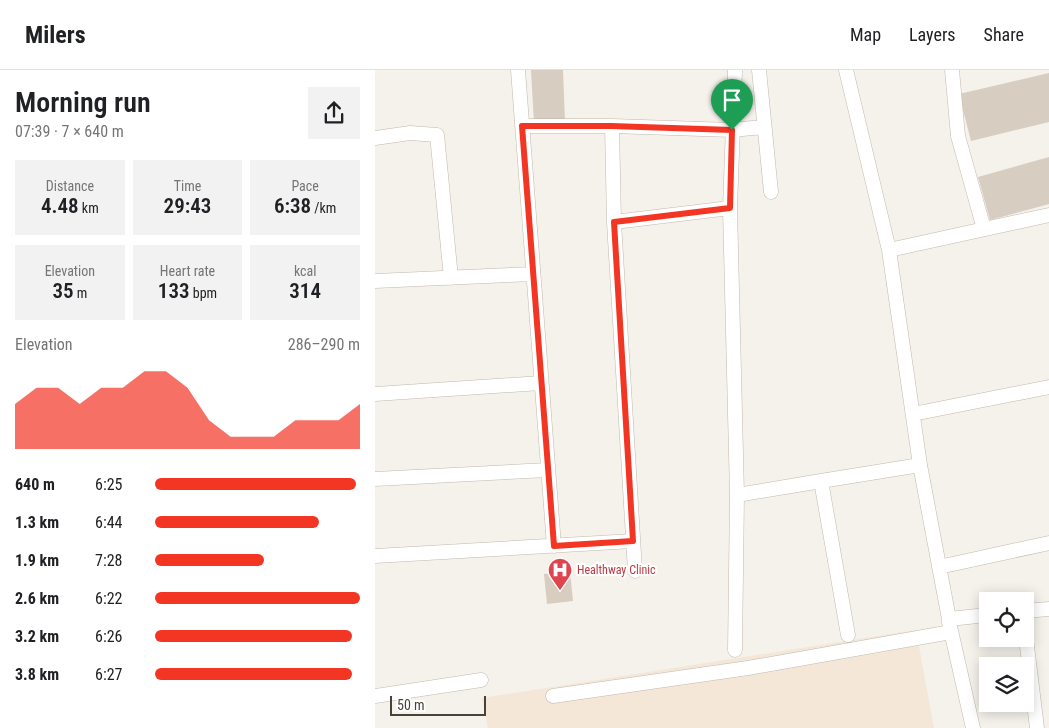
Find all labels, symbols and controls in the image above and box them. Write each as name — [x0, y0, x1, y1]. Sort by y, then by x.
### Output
text: Milers — [25, 21, 86, 49]
text: Map — [850, 24, 881, 45]
text: Layers — [909, 24, 956, 45]
text: Share — [984, 24, 1024, 45]
pin — [711, 79, 753, 130]
text: Morning run — [15, 86, 151, 119]
icon: arrive — [718, 86, 746, 114]
button: share — [308, 87, 360, 139]
text: 07:39 · 7 × 640 m — [15, 122, 124, 141]
text: Distance — [46, 178, 94, 194]
text: Time — [174, 178, 201, 194]
text: Pace — [291, 178, 319, 194]
text: 4.48 — [41, 194, 79, 218]
text: 29:43 — [164, 194, 211, 218]
text: 6:38 — [274, 194, 311, 218]
text: km — [79, 200, 99, 216]
text: /km — [311, 200, 336, 216]
text: Elevation — [45, 263, 95, 279]
text: Heart rate — [160, 263, 215, 279]
text: kcal — [294, 263, 316, 279]
text: 35 — [52, 279, 74, 303]
text: 133 — [158, 279, 190, 303]
text: 314 — [289, 279, 321, 303]
text: m — [74, 285, 87, 301]
text: bpm — [190, 285, 217, 301]
text: Elevation — [15, 335, 73, 354]
text: 286–290 m — [288, 335, 360, 354]
text: 640 m — [15, 475, 55, 494]
text: 6:25 — [95, 475, 122, 494]
text: 1.3 km — [15, 513, 59, 532]
text: 6:44 — [95, 513, 122, 532]
text: 1.9 km — [15, 551, 59, 570]
text: 7:28 — [95, 551, 122, 570]
hospital icon: Healthway Clinic — [547, 557, 573, 591]
place label: Healthway Clinic — [577, 563, 656, 577]
text: 2.6 km — [15, 589, 59, 608]
text: 6:22 — [95, 589, 122, 608]
map controls — [979, 592, 1034, 712]
button: locate — [979, 592, 1034, 647]
text: 3.2 km — [15, 627, 59, 646]
text: 6:26 — [95, 627, 122, 646]
button: layers — [979, 657, 1034, 712]
text: 3.8 km — [15, 665, 59, 684]
text: 6:27 — [95, 665, 122, 684]
scale bar — [390, 693, 486, 716]
text: 50 m — [397, 697, 425, 713]

